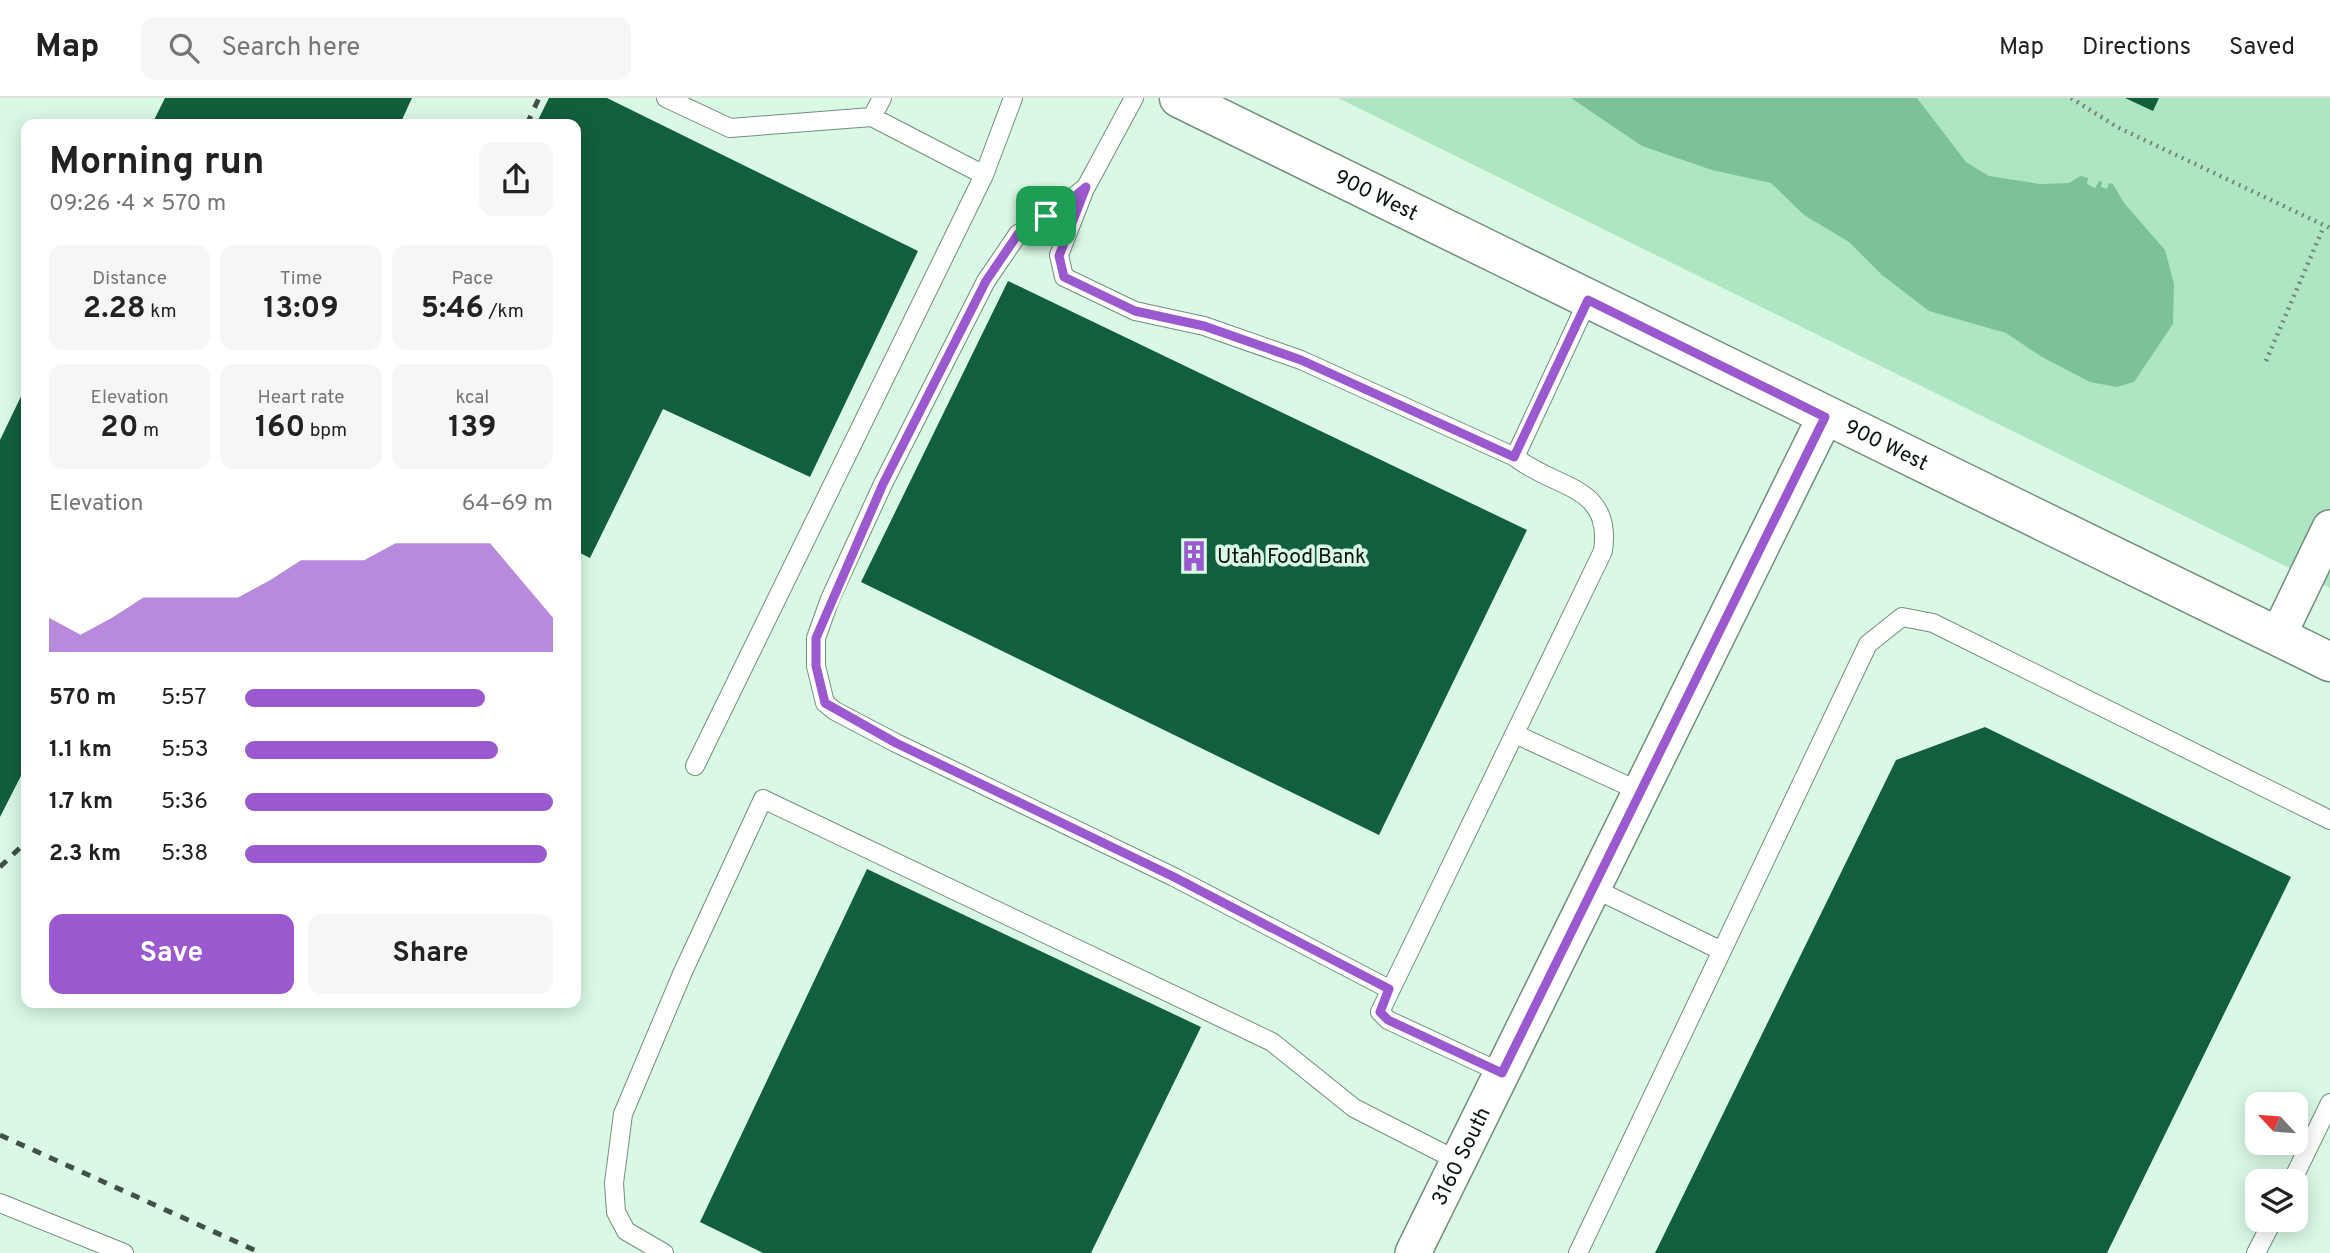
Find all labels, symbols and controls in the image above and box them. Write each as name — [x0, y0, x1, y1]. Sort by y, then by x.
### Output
search box — [141, 17, 631, 80]
text: Map — [35, 27, 99, 69]
icon: search — [165, 29, 203, 67]
text: Search here — [221, 32, 360, 65]
text: Map — [1999, 33, 2044, 63]
text: Directions — [2082, 33, 2191, 63]
text: Saved — [2229, 33, 2295, 63]
text: Morning run — [49, 139, 265, 188]
button: share — [479, 142, 553, 216]
street label: 900 West — [1330, 164, 1422, 228]
pin — [1016, 186, 1076, 246]
text: 09:26 · 4 × 570 m — [49, 190, 226, 219]
icon: arrive — [1027, 197, 1065, 235]
text: Distance — [92, 267, 167, 291]
text: Time — [280, 267, 322, 291]
text: Pace — [451, 267, 493, 291]
text: 2.28 — [83, 291, 146, 328]
text: 13:09 — [263, 291, 339, 328]
text: 5:46 — [421, 291, 484, 328]
text: km — [146, 300, 176, 324]
text: /km — [484, 300, 524, 324]
text: Elevation — [91, 386, 169, 410]
text: Heart rate — [258, 386, 344, 410]
text: kcal — [455, 386, 489, 410]
text: 20 — [100, 410, 138, 447]
text: 160 — [255, 410, 305, 447]
text: 139 — [448, 410, 497, 447]
street label: 900 West — [1840, 414, 1932, 478]
text: m — [138, 419, 159, 443]
text: bpm — [305, 419, 347, 443]
text: Elevation — [49, 490, 144, 519]
text: 64–69 m — [462, 490, 553, 519]
building icon: Utah Food Bank — [1177, 539, 1211, 573]
place label: Utah Food Bank — [1217, 544, 1366, 571]
text: 570 m — [49, 684, 116, 713]
text: 5:57 — [161, 684, 207, 713]
text: 1.1 km — [49, 736, 112, 765]
text: 5:53 — [161, 736, 209, 765]
text: 1.7 km — [49, 788, 113, 817]
text: 5:36 — [161, 788, 208, 817]
text: 2.3 km — [49, 840, 121, 869]
text: 5:38 — [161, 840, 208, 869]
button: Save — [49, 914, 294, 994]
button: Share — [308, 914, 553, 994]
north arrow — [2245, 1092, 2308, 1155]
map controls — [2245, 1092, 2308, 1232]
street label: 3160 South — [1426, 1103, 1498, 1211]
button: layers — [2245, 1169, 2308, 1232]

